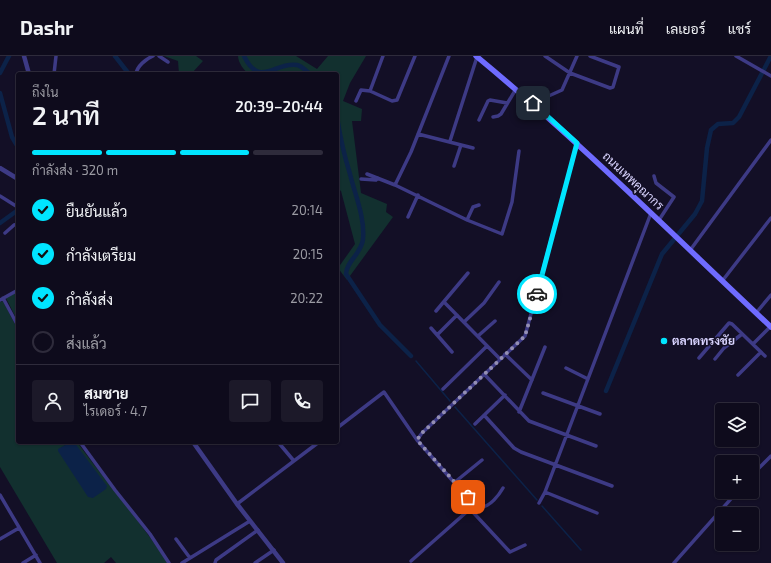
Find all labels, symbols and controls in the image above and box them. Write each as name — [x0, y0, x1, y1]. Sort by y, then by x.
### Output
text: Dashr — [20, 16, 73, 39]
text: แผนที่ — [609, 20, 644, 37]
text: เลเยอร์ — [666, 20, 706, 37]
text: แชร์ — [728, 20, 751, 37]
text: ถึงใน — [32, 84, 59, 100]
pin — [516, 86, 550, 120]
icon: home — [522, 92, 544, 114]
text: 20:39–20:44 — [235, 97, 323, 115]
text: 2 นาที — [32, 99, 100, 130]
street label: ถนนเทพคุณากร — [598, 148, 667, 214]
text: กำลังส่ง · 320 m — [32, 162, 118, 178]
icon: check — [32, 199, 54, 221]
text: ยืนยันแล้ว — [66, 202, 127, 220]
text: 20:14 — [292, 202, 323, 218]
icon: check — [32, 243, 54, 265]
text: กำลังเตรียม — [66, 246, 136, 264]
text: 20:15 — [293, 246, 323, 262]
courier — [517, 274, 557, 314]
icon: car — [526, 283, 548, 305]
icon: check — [32, 287, 54, 309]
text: กำลังส่ง — [66, 290, 113, 308]
text: 20:22 — [290, 290, 323, 306]
place label: ตลาดทรงชัย — [672, 333, 735, 347]
text: ส่งแล้ว — [66, 334, 107, 352]
marker: ตลาดทรงชัย — [659, 336, 669, 346]
button: person — [32, 380, 74, 422]
button: chat — [229, 380, 271, 422]
button: phone — [281, 380, 323, 422]
text: สมชาย — [84, 384, 129, 402]
text: ไรเดอร์ · 4.7 — [84, 403, 147, 419]
map controls — [715, 403, 759, 551]
button: layers — [715, 403, 759, 447]
button: + — [715, 455, 759, 499]
pin — [451, 480, 485, 514]
icon: bag — [457, 486, 479, 508]
button: − — [715, 507, 759, 551]

